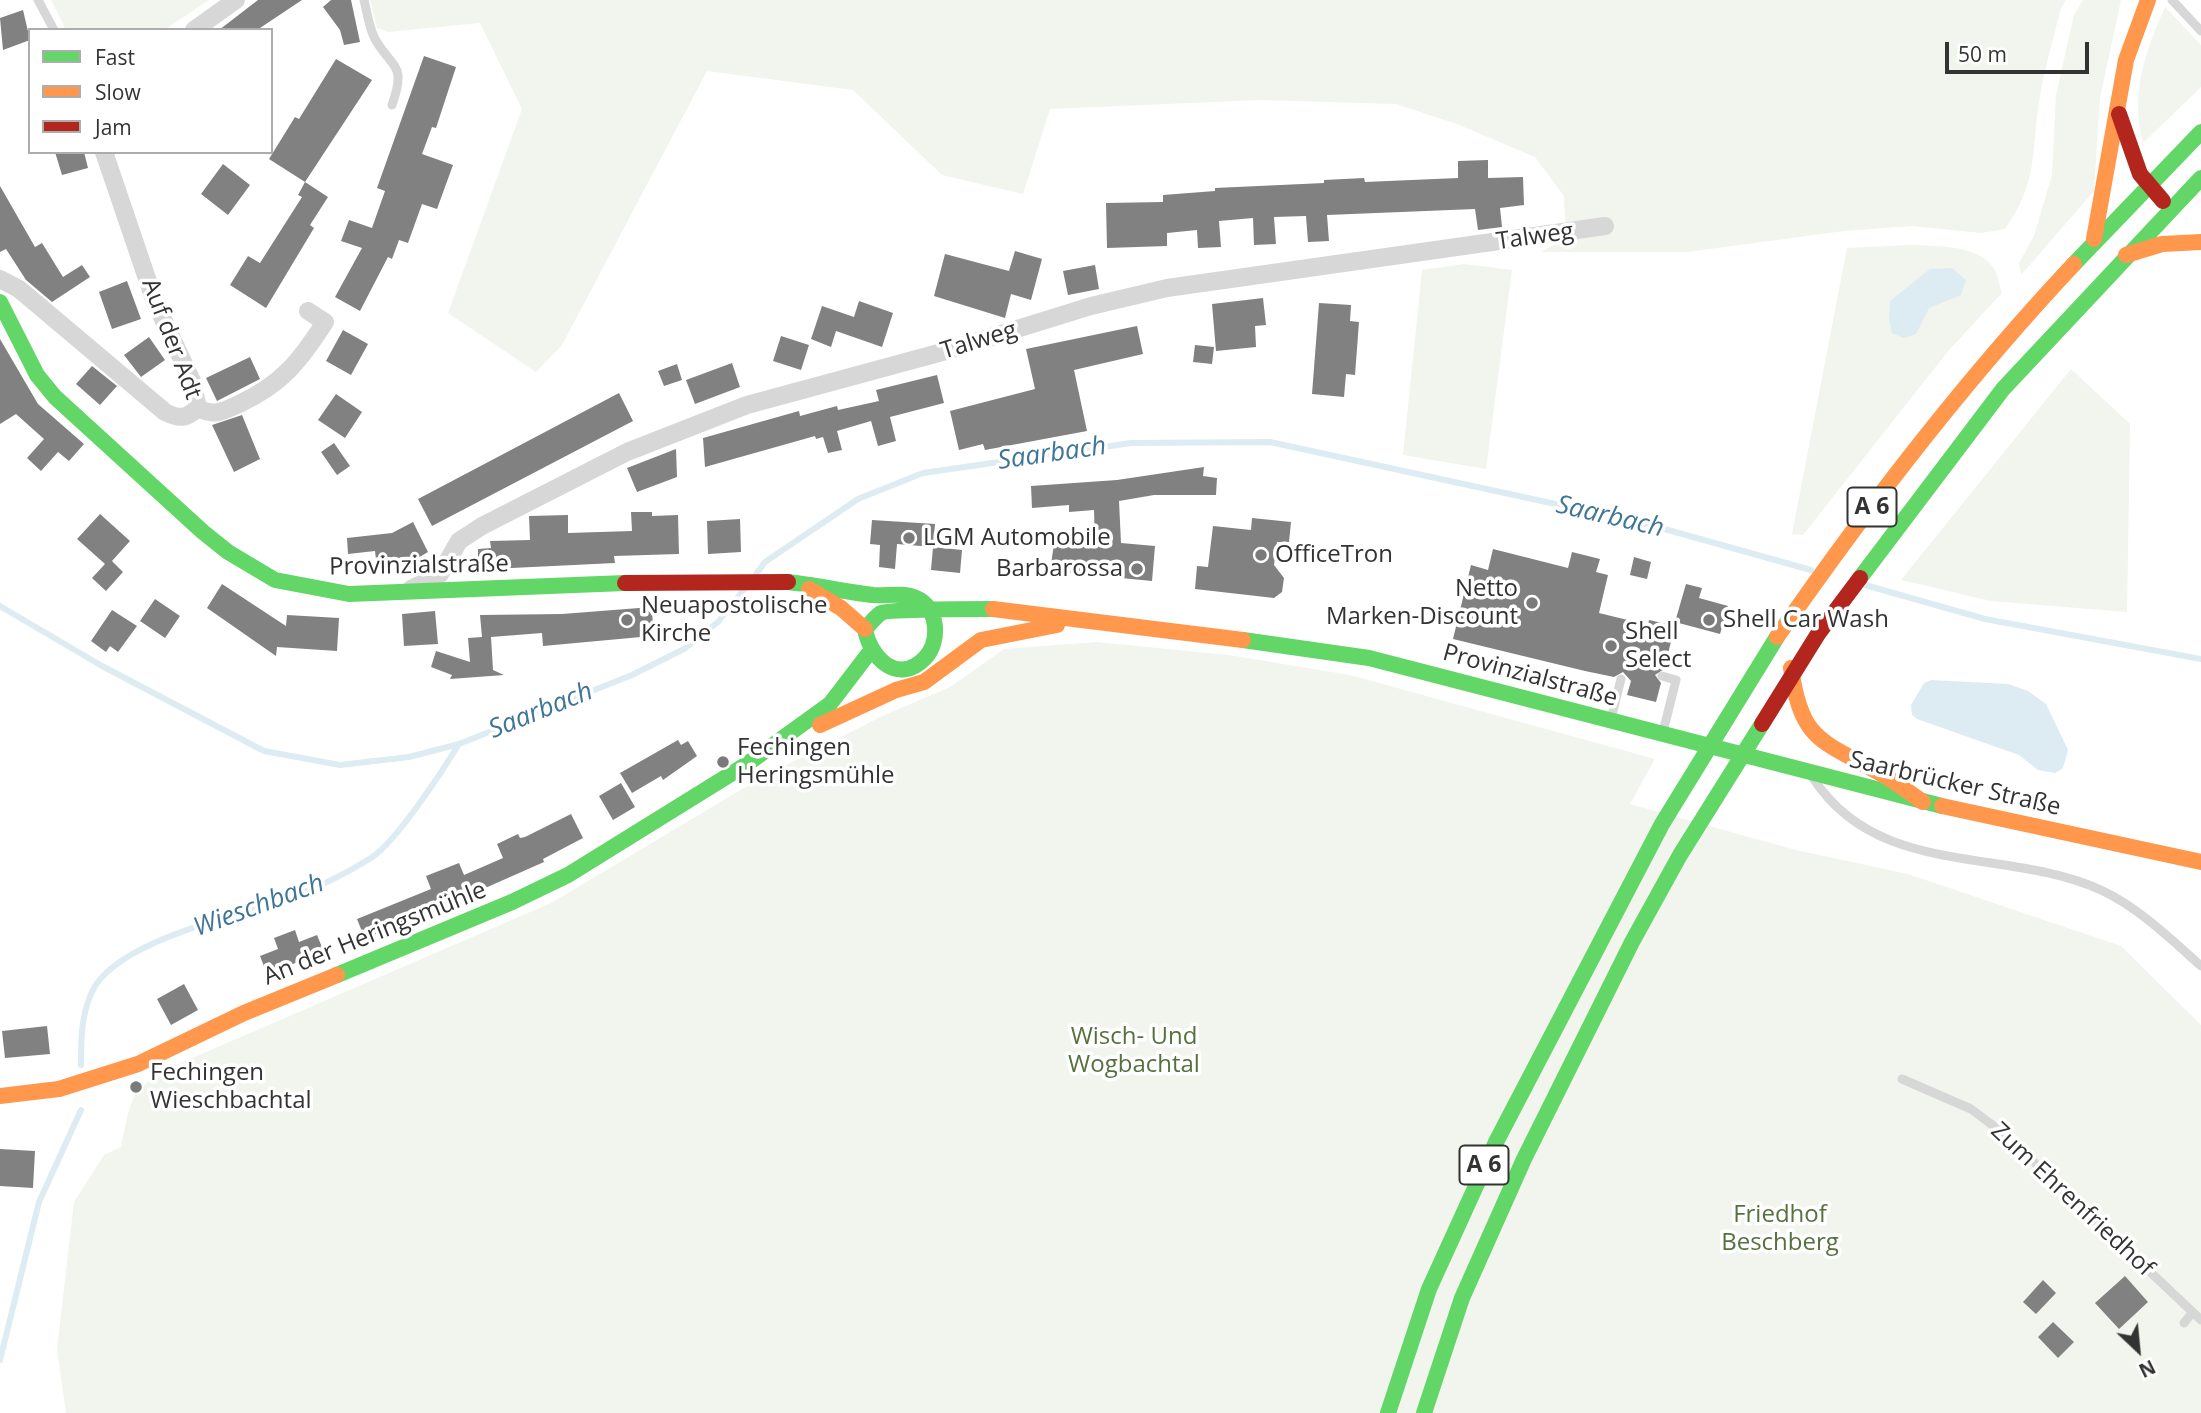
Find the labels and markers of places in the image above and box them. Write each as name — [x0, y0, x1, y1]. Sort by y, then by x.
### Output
place label: LGM Automobile — [923, 524, 1111, 552]
marker: LGM Automobile — [901, 530, 917, 546]
place label: OfficeTron — [1275, 541, 1393, 569]
marker: OfficeTron — [1253, 547, 1269, 563]
place label: Barbarossa — [996, 555, 1123, 583]
marker: Barbarossa — [1129, 561, 1145, 577]
place label: Netto Marken-Discount — [1326, 575, 1518, 631]
place label: Neuapostolische Kirche — [641, 592, 827, 648]
marker: Netto Marken-Discount — [1524, 595, 1540, 611]
place label: Shell Car Wash — [1723, 606, 1889, 634]
marker: Neuapostolische Kirche — [619, 612, 635, 628]
marker: Shell Car Wash — [1701, 612, 1717, 628]
place label: Shell Select — [1625, 618, 1691, 674]
marker: Shell Select — [1603, 638, 1619, 654]
place label: Fechingen Heringsmühle — [737, 734, 894, 790]
marker: Fechingen Heringsmühle — [715, 754, 731, 770]
place label: Fechingen Wieschbachtal — [150, 1059, 312, 1115]
marker: Fechingen Wieschbachtal — [128, 1079, 144, 1095]

